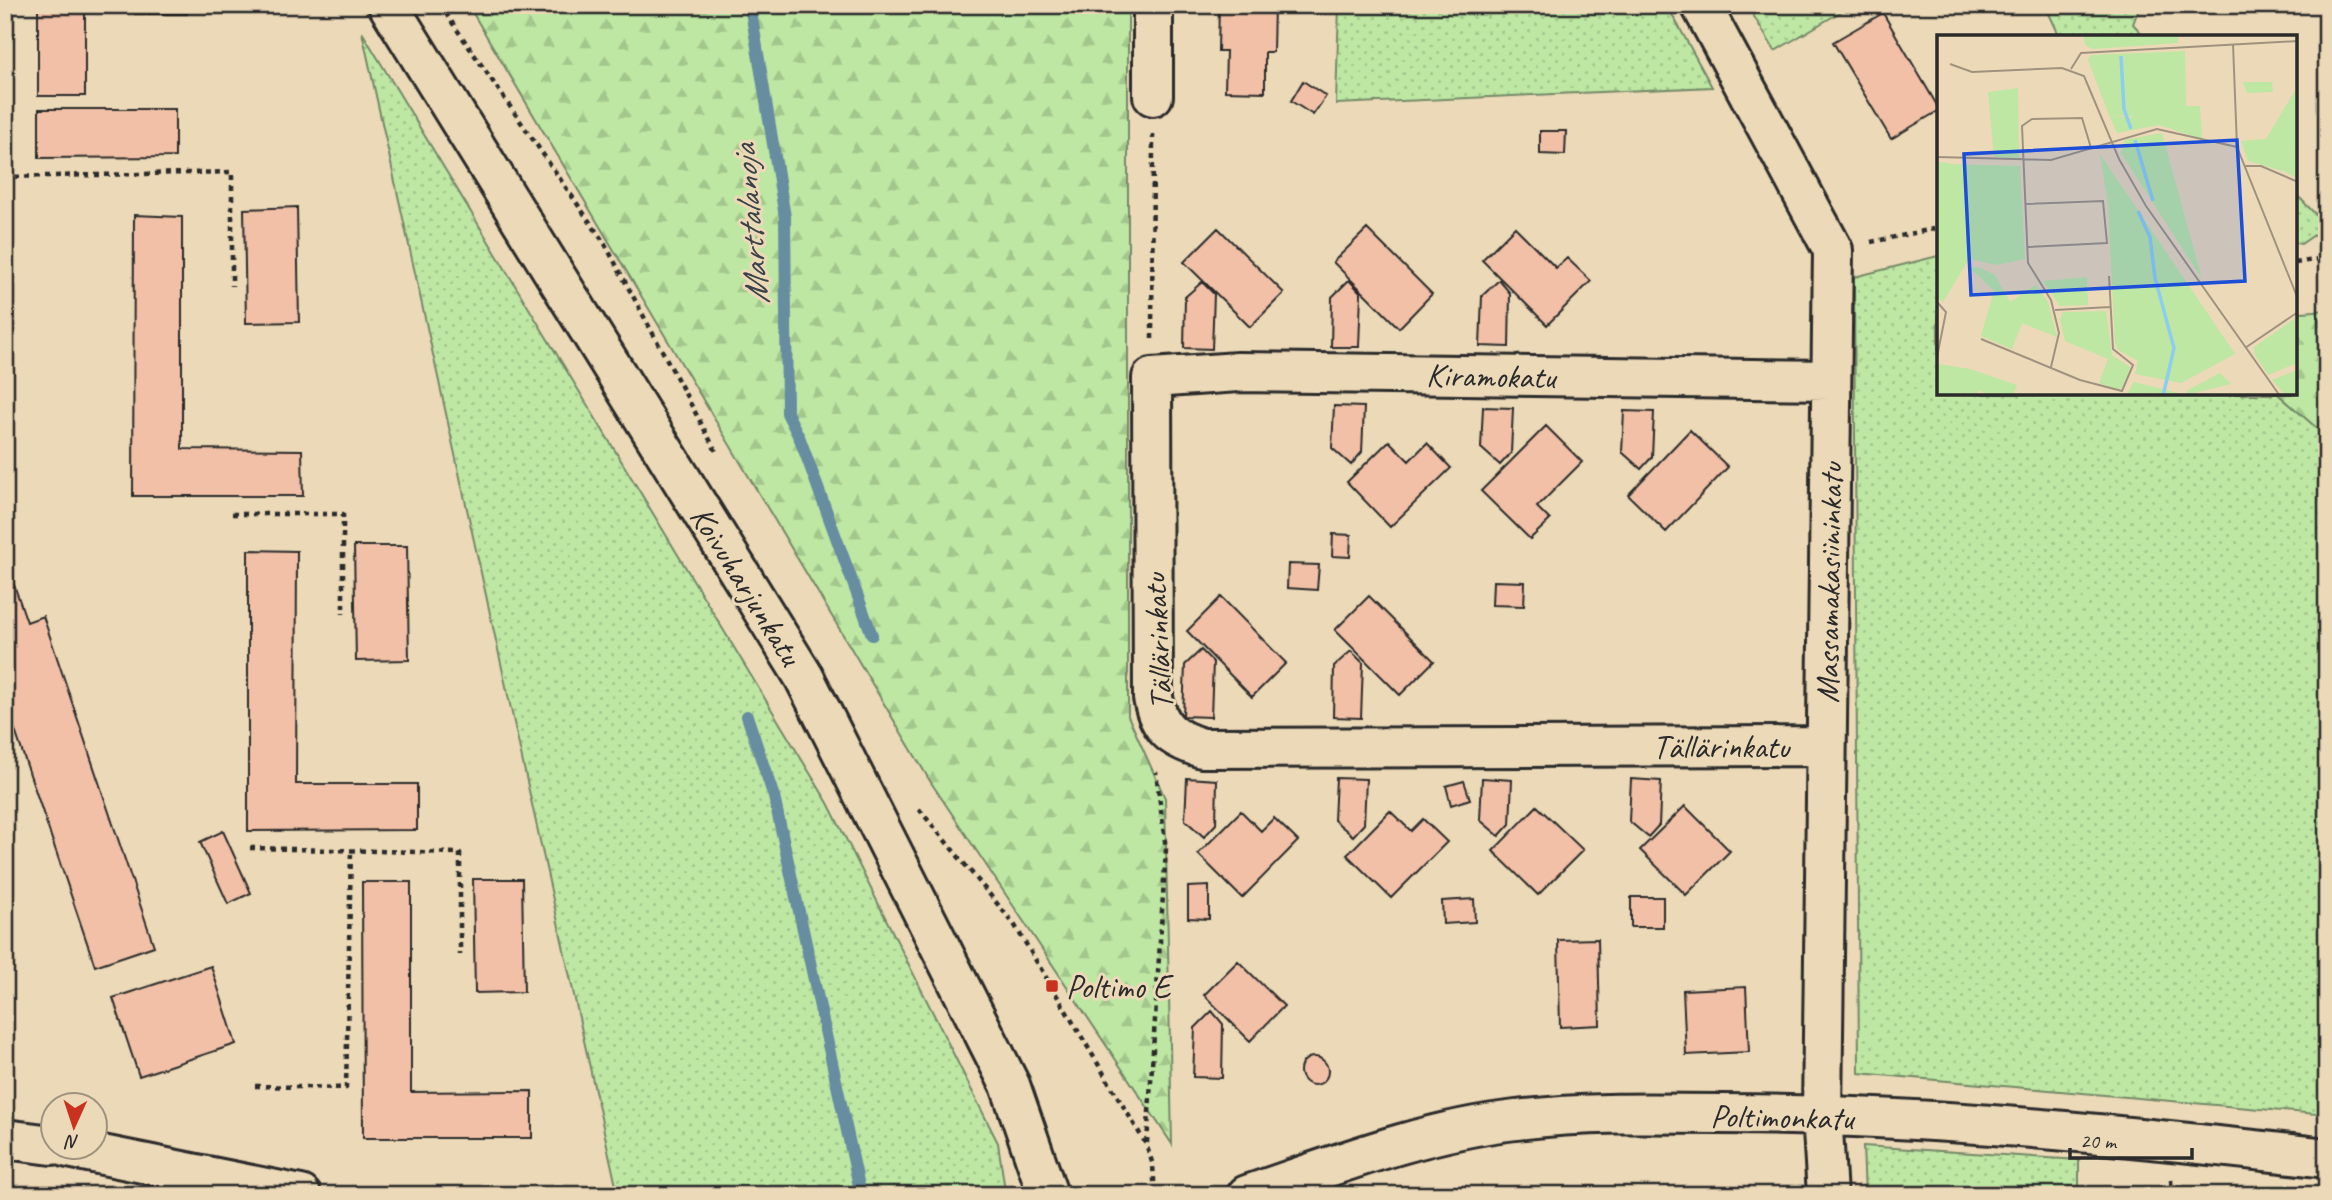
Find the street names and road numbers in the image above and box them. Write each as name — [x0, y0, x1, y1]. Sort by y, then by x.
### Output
street label: Kiramokatu — [1426, 354, 1558, 398]
street label: Massamakasiininkatu — [1806, 461, 1852, 704]
street label: Koivuharjunkatu — [681, 498, 812, 674]
street label: Tällärinkatu — [1133, 571, 1183, 711]
street label: Tällärinkatu — [1653, 726, 1791, 768]
street label: Poltimonkatu — [1710, 1095, 1856, 1139]

